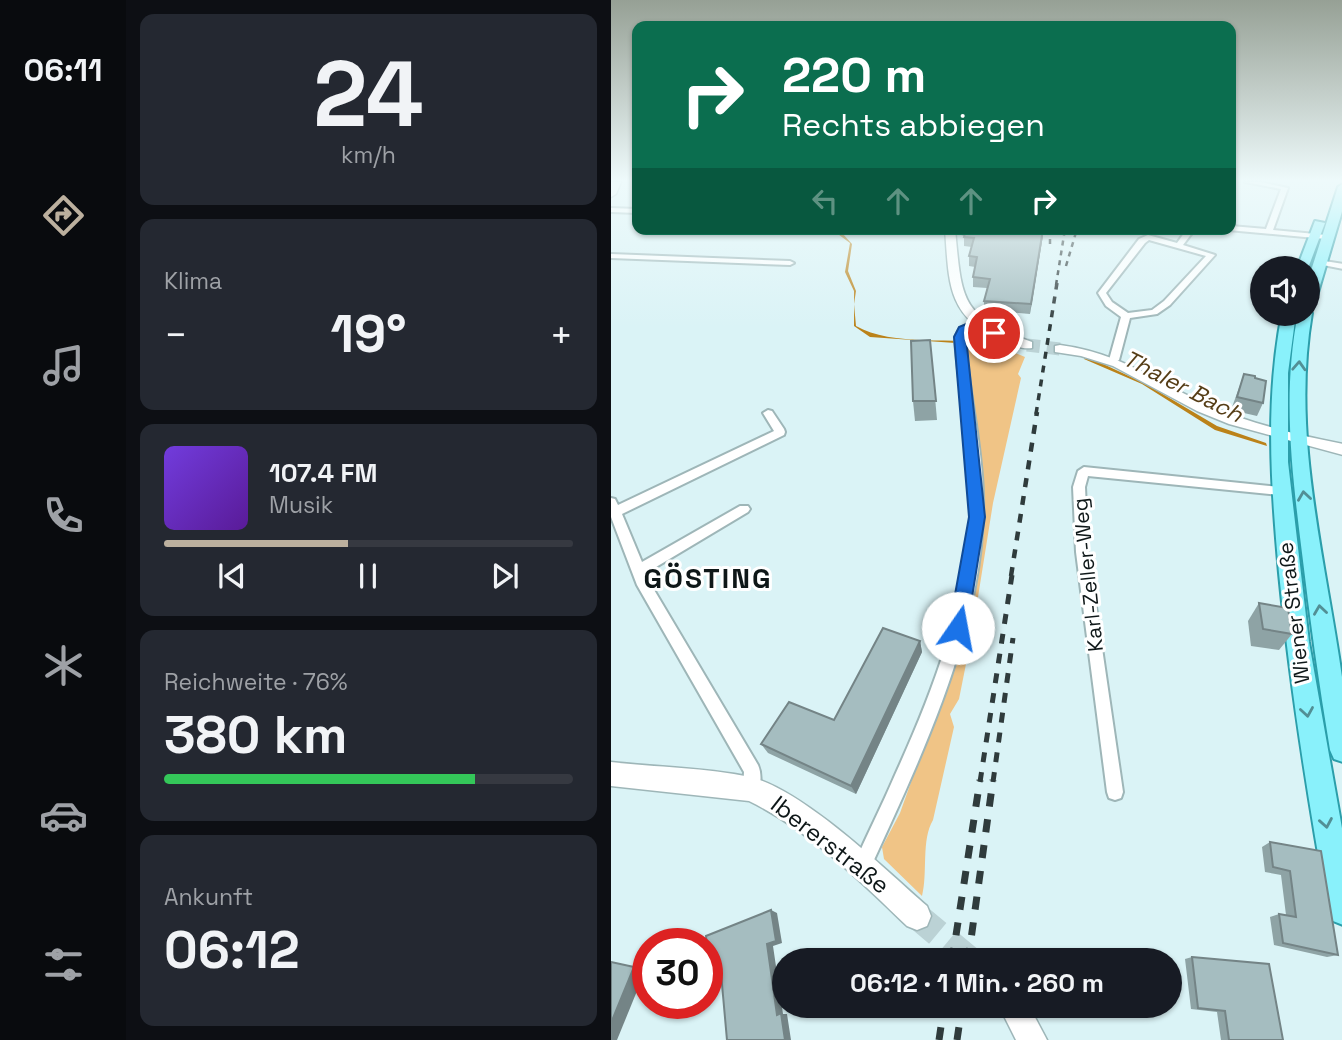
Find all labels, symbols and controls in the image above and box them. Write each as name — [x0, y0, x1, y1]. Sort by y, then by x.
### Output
text: 24 — [313, 36, 424, 153]
text: 220 m — [782, 44, 926, 106]
icon: right — [667, 49, 758, 140]
text: 06:11 — [24, 50, 102, 90]
text: Rechts abbiegen — [782, 105, 1045, 145]
text: km/h — [341, 140, 396, 170]
icon: left — [806, 182, 844, 220]
icon: ahead — [879, 182, 917, 220]
icon: ahead — [952, 182, 990, 220]
icon: right — [1025, 182, 1063, 220]
icon: directions — [39, 191, 88, 240]
map controls — [1250, 256, 1320, 326]
button: sound — [1250, 256, 1320, 326]
text: Klima — [164, 266, 222, 296]
text: 19° — [330, 301, 407, 367]
pin — [964, 303, 1024, 363]
text: − — [164, 311, 188, 359]
text: + — [549, 311, 573, 359]
icon: arrive — [975, 314, 1013, 352]
icon: music — [39, 341, 88, 390]
water label: Thaler Bach — [1118, 343, 1249, 429]
one-way arrow — [1291, 361, 1306, 372]
text: 107.4 FM — [269, 456, 377, 490]
text: Musik — [269, 490, 333, 520]
one-way arrow — [1297, 490, 1312, 501]
icon: phone — [39, 491, 88, 540]
street label: Karl-Zeller-Weg — [1066, 497, 1109, 653]
street label: Wiener Straße — [1271, 541, 1316, 685]
icon: previous — [213, 557, 251, 595]
icon: pause — [349, 557, 387, 595]
icon: next — [486, 557, 524, 595]
district label: GÖSTING — [644, 560, 772, 596]
position arrow — [921, 591, 995, 665]
one-way arrow — [1312, 604, 1327, 616]
icon: climate — [39, 641, 88, 690]
text: Reichweite · 76% — [164, 667, 348, 697]
text: 380 km — [164, 702, 347, 768]
one-way arrow — [1299, 706, 1314, 718]
street label: Ibererstraße — [765, 789, 896, 901]
icon: car — [39, 791, 88, 840]
one-way arrow — [1318, 817, 1333, 829]
text: Ankunft — [164, 882, 253, 912]
text: 06:12 — [164, 917, 300, 983]
speed limit sign: 30 — [632, 928, 723, 1019]
icon: filters — [39, 940, 88, 989]
text: 06:12 · 1 Min. · 260 m — [850, 966, 1104, 1000]

